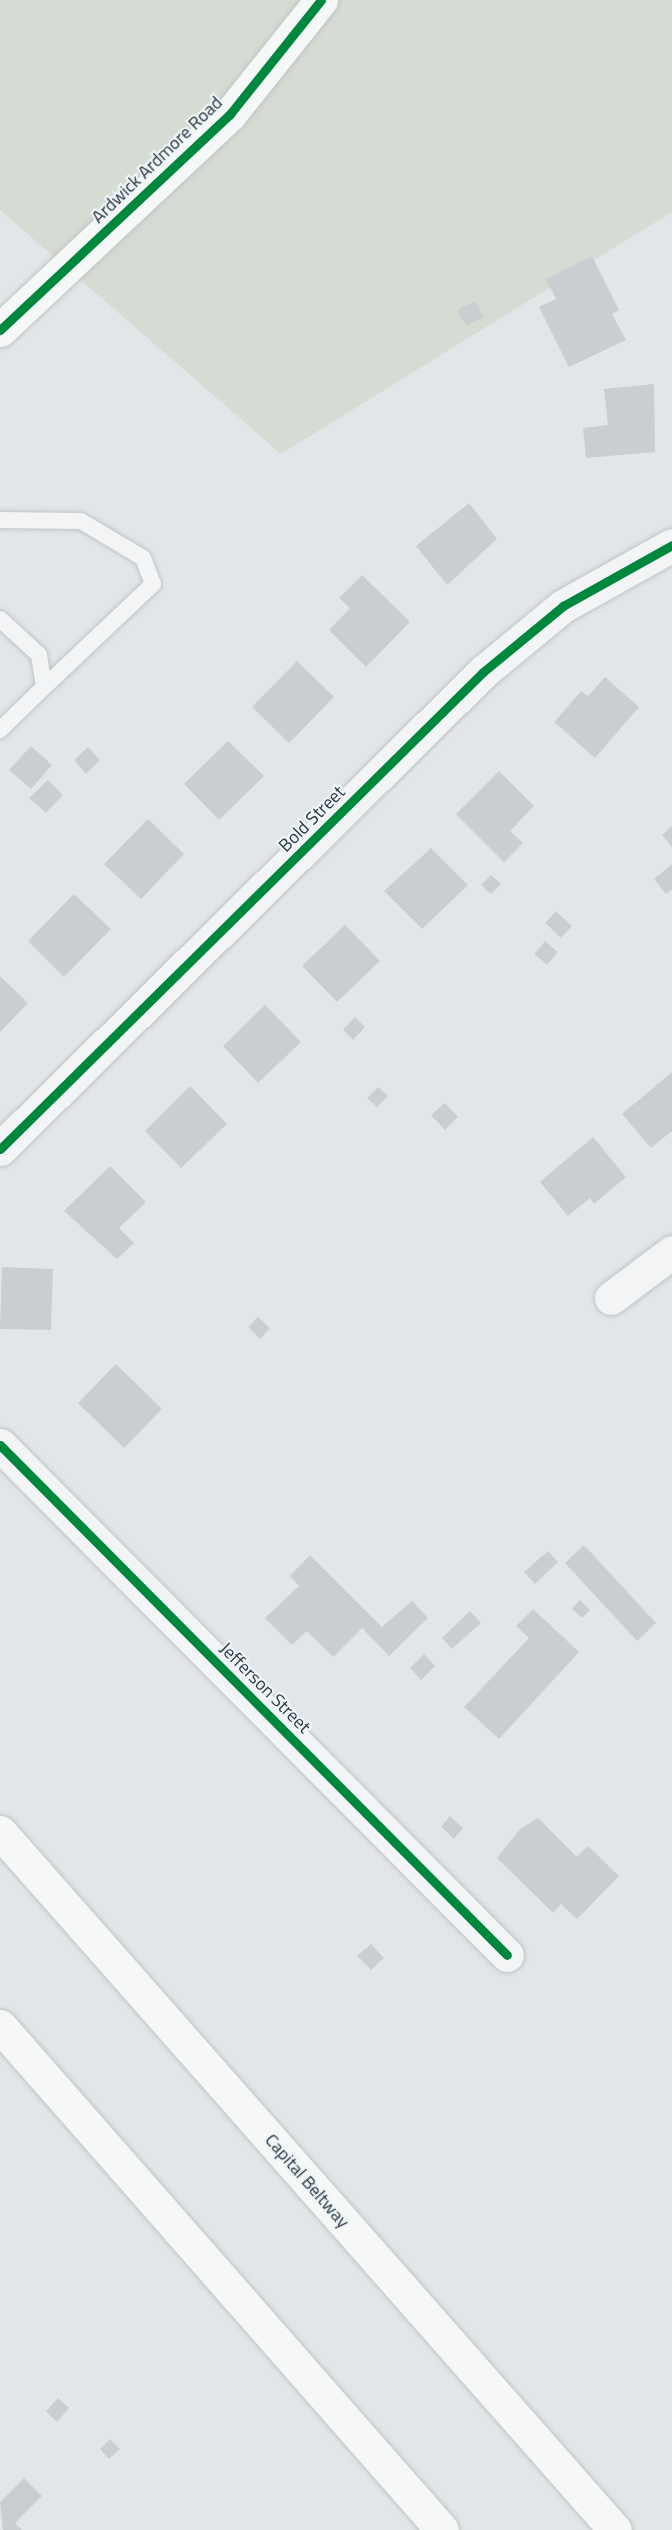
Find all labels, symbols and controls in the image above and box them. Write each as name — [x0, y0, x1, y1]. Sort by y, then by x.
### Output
street label: Ardwick Ardmore Road — [87, 92, 227, 228]
street label: Bold Street — [274, 781, 350, 857]
street label: Jefferson Street — [215, 1638, 315, 1738]
street label: Capital Beltway — [260, 2130, 354, 2232]

